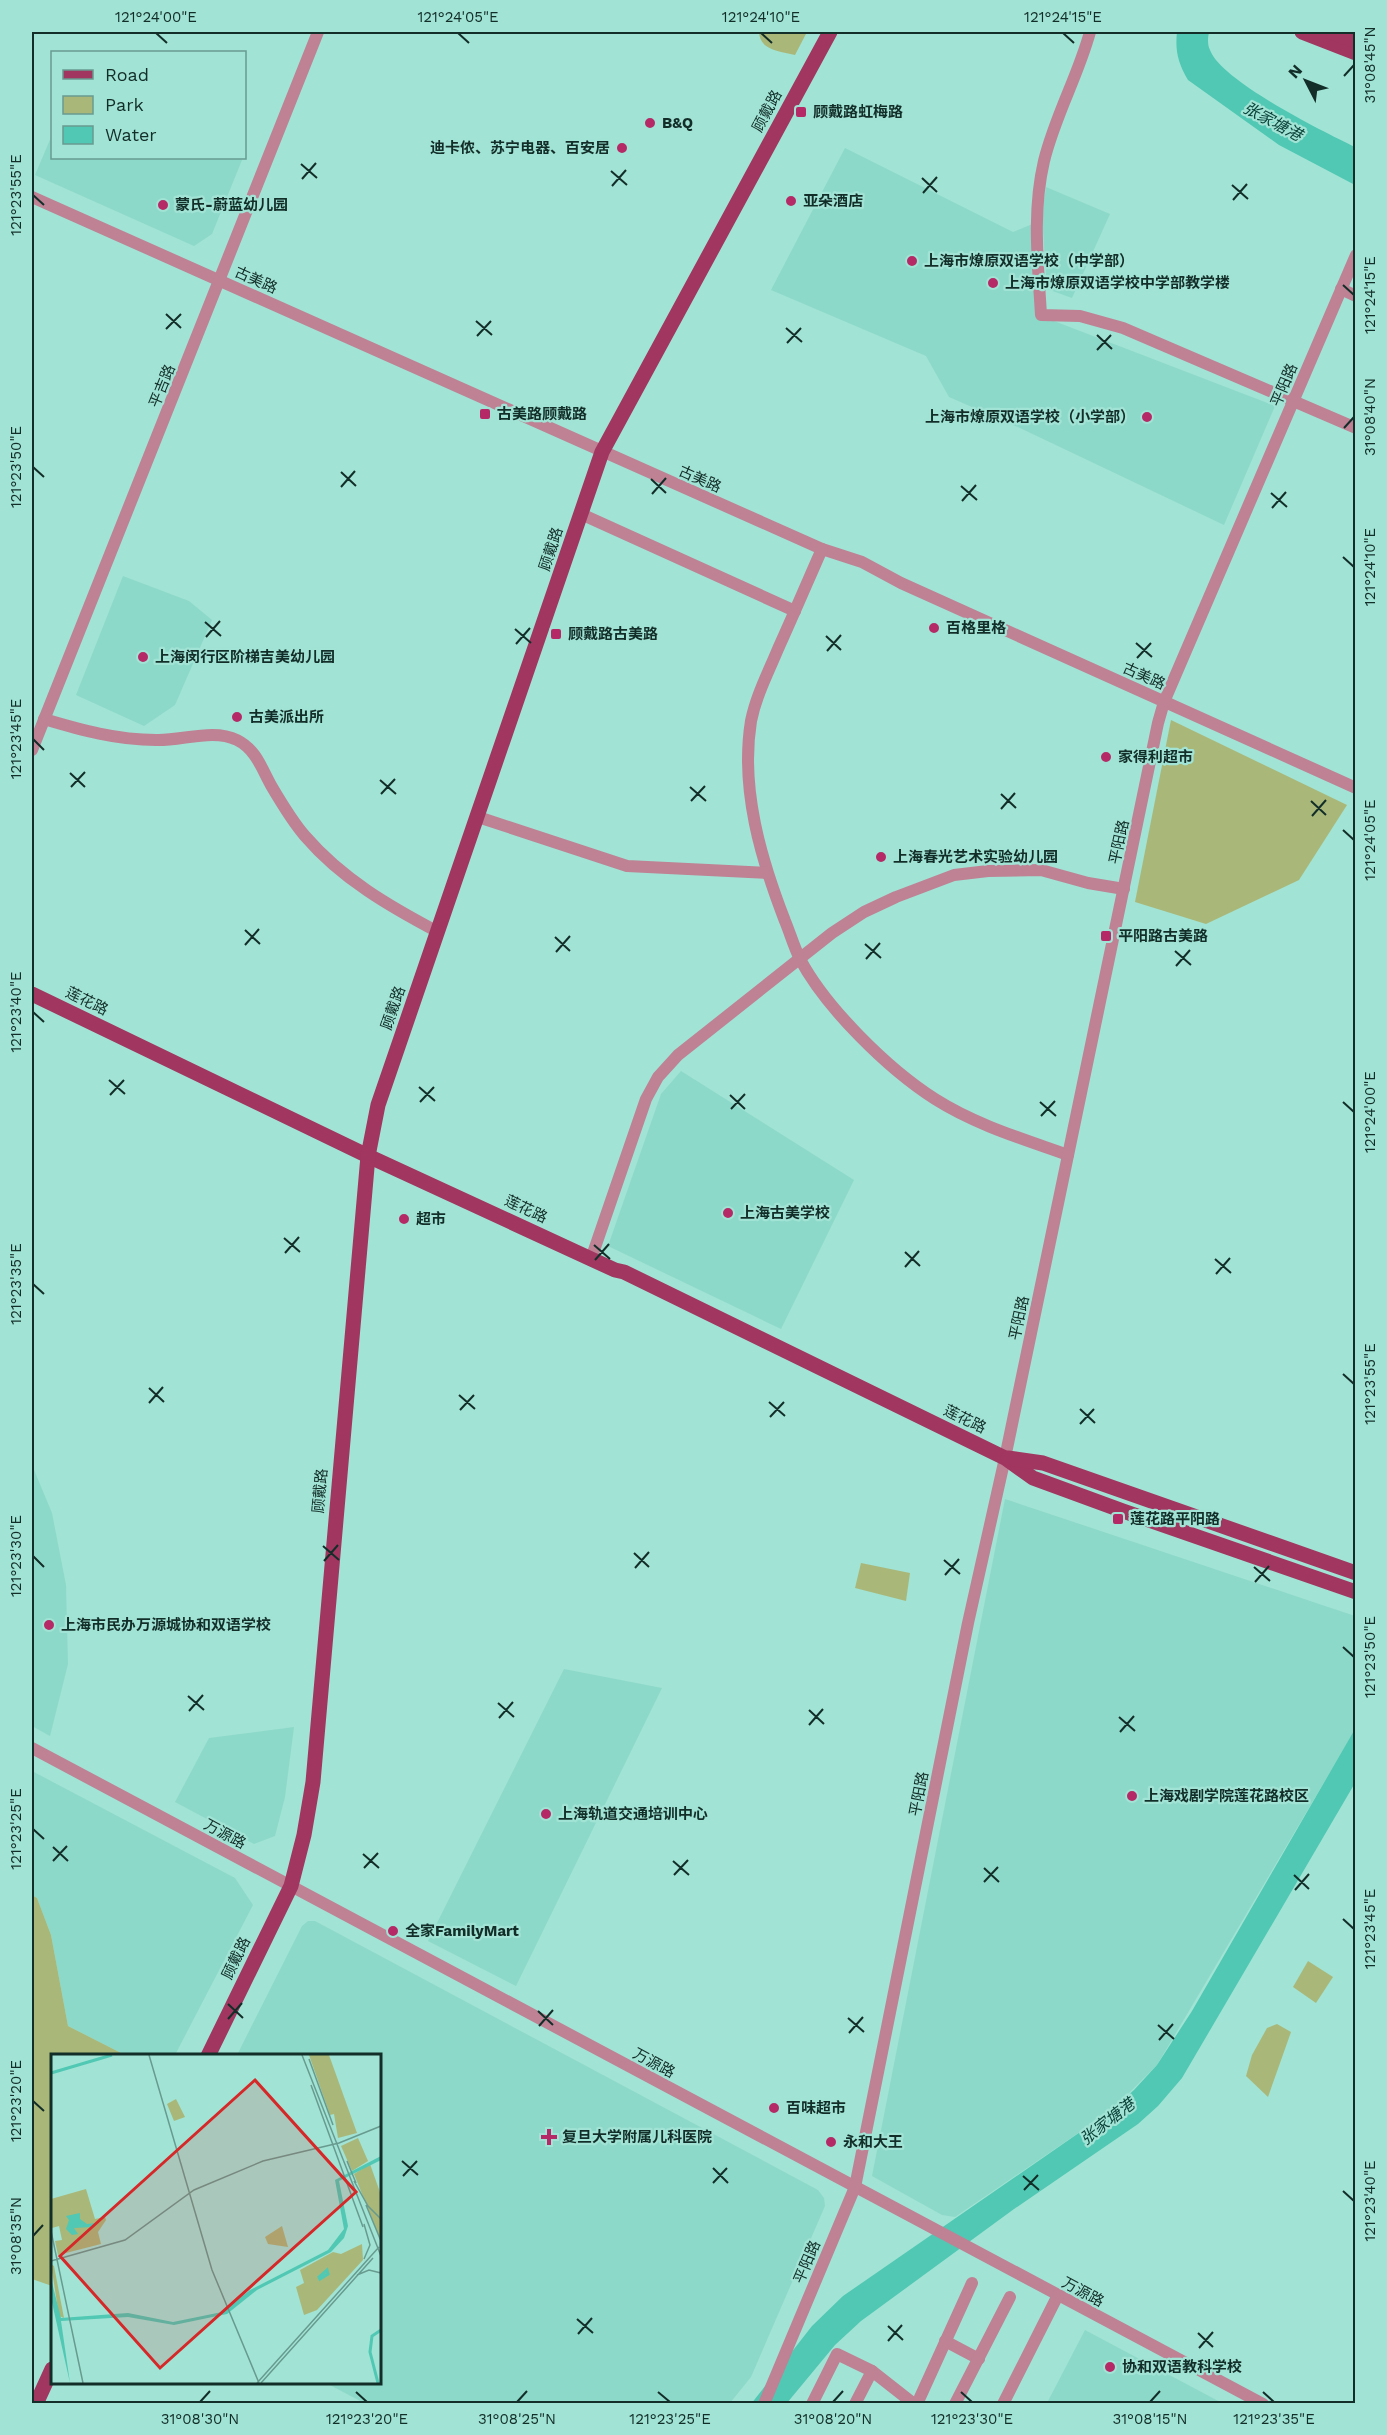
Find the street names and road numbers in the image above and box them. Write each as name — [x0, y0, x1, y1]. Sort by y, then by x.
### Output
street label: 顾戴路 — [748, 87, 786, 135]
street label: 古美路 — [232, 263, 280, 297]
street label: 平阳路 — [1267, 361, 1301, 409]
street label: 平吉路 — [145, 362, 179, 410]
street label: 古美路 — [676, 462, 724, 496]
street label: 顾戴路 — [535, 525, 567, 573]
street label: 古美路 — [1120, 659, 1168, 693]
street label: 平阳路 — [1106, 818, 1132, 866]
street label: 莲花路 — [63, 983, 111, 1019]
street label: 顾戴路 — [377, 984, 409, 1032]
street label: 莲花路 — [502, 1191, 550, 1227]
street label: 平阳路 — [1006, 1294, 1032, 1342]
street label: 莲花路 — [941, 1401, 989, 1437]
street label: 顾戴路 — [309, 1468, 331, 1514]
street label: 平阳路 — [906, 1770, 932, 1818]
street label: 万源路 — [201, 1815, 249, 1853]
street label: 顾戴路 — [218, 1934, 254, 1982]
street label: 万源路 — [630, 2044, 678, 2082]
street label: 平阳路 — [790, 2238, 824, 2286]
street label: 万源路 — [1059, 2273, 1107, 2311]

